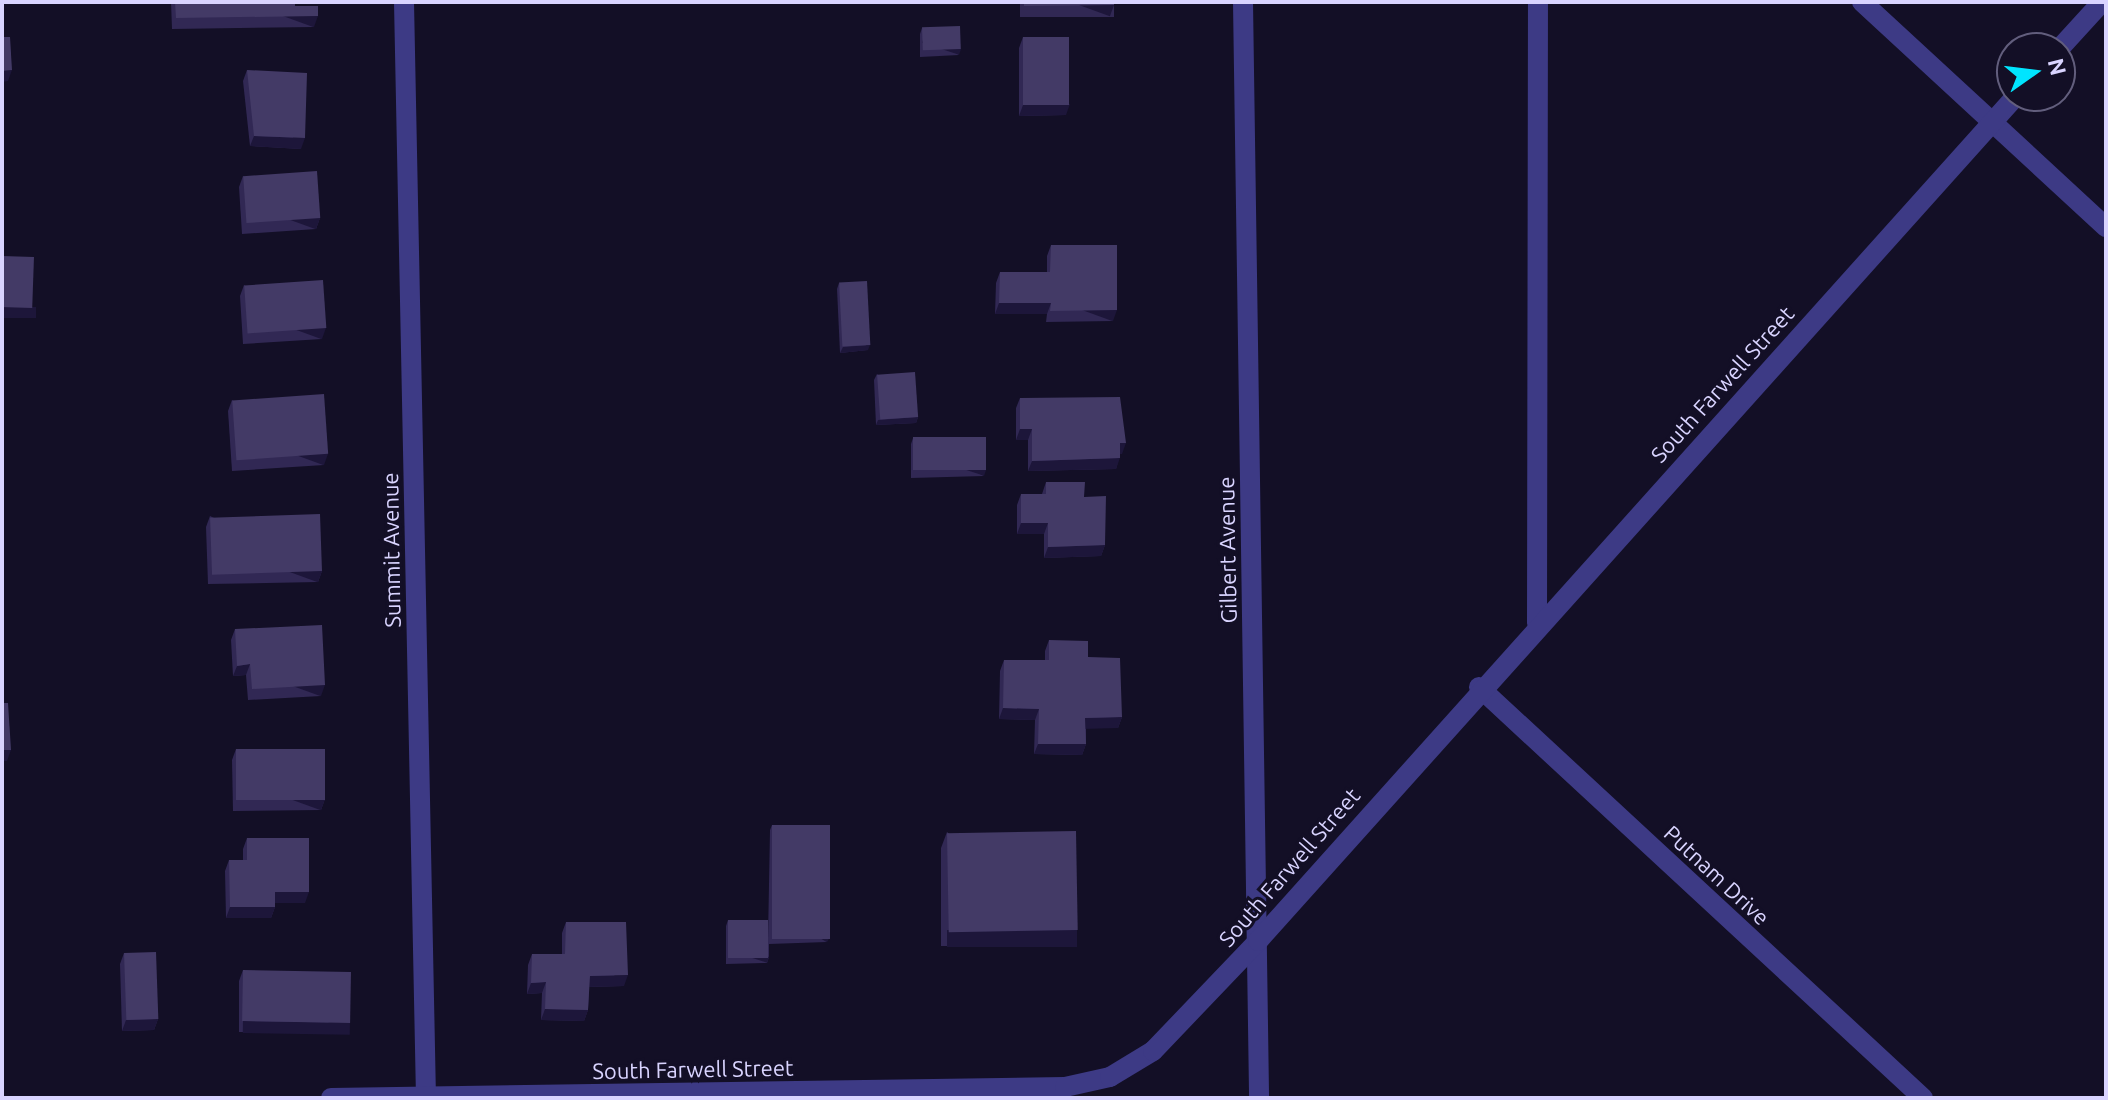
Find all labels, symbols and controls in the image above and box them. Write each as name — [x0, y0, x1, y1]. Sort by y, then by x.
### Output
north arrow — [1996, 32, 2076, 112]
text: N — [2044, 56, 2072, 78]
street label: South Farwell Street — [1645, 300, 1799, 468]
street label: Summit Avenue — [376, 472, 406, 628]
street label: Gilbert Avenue — [1213, 476, 1241, 624]
street label: South Farwell Street — [1213, 782, 1365, 952]
street label: Putnam Drive — [1659, 820, 1775, 930]
street label: South Farwell Street — [592, 1054, 794, 1084]

